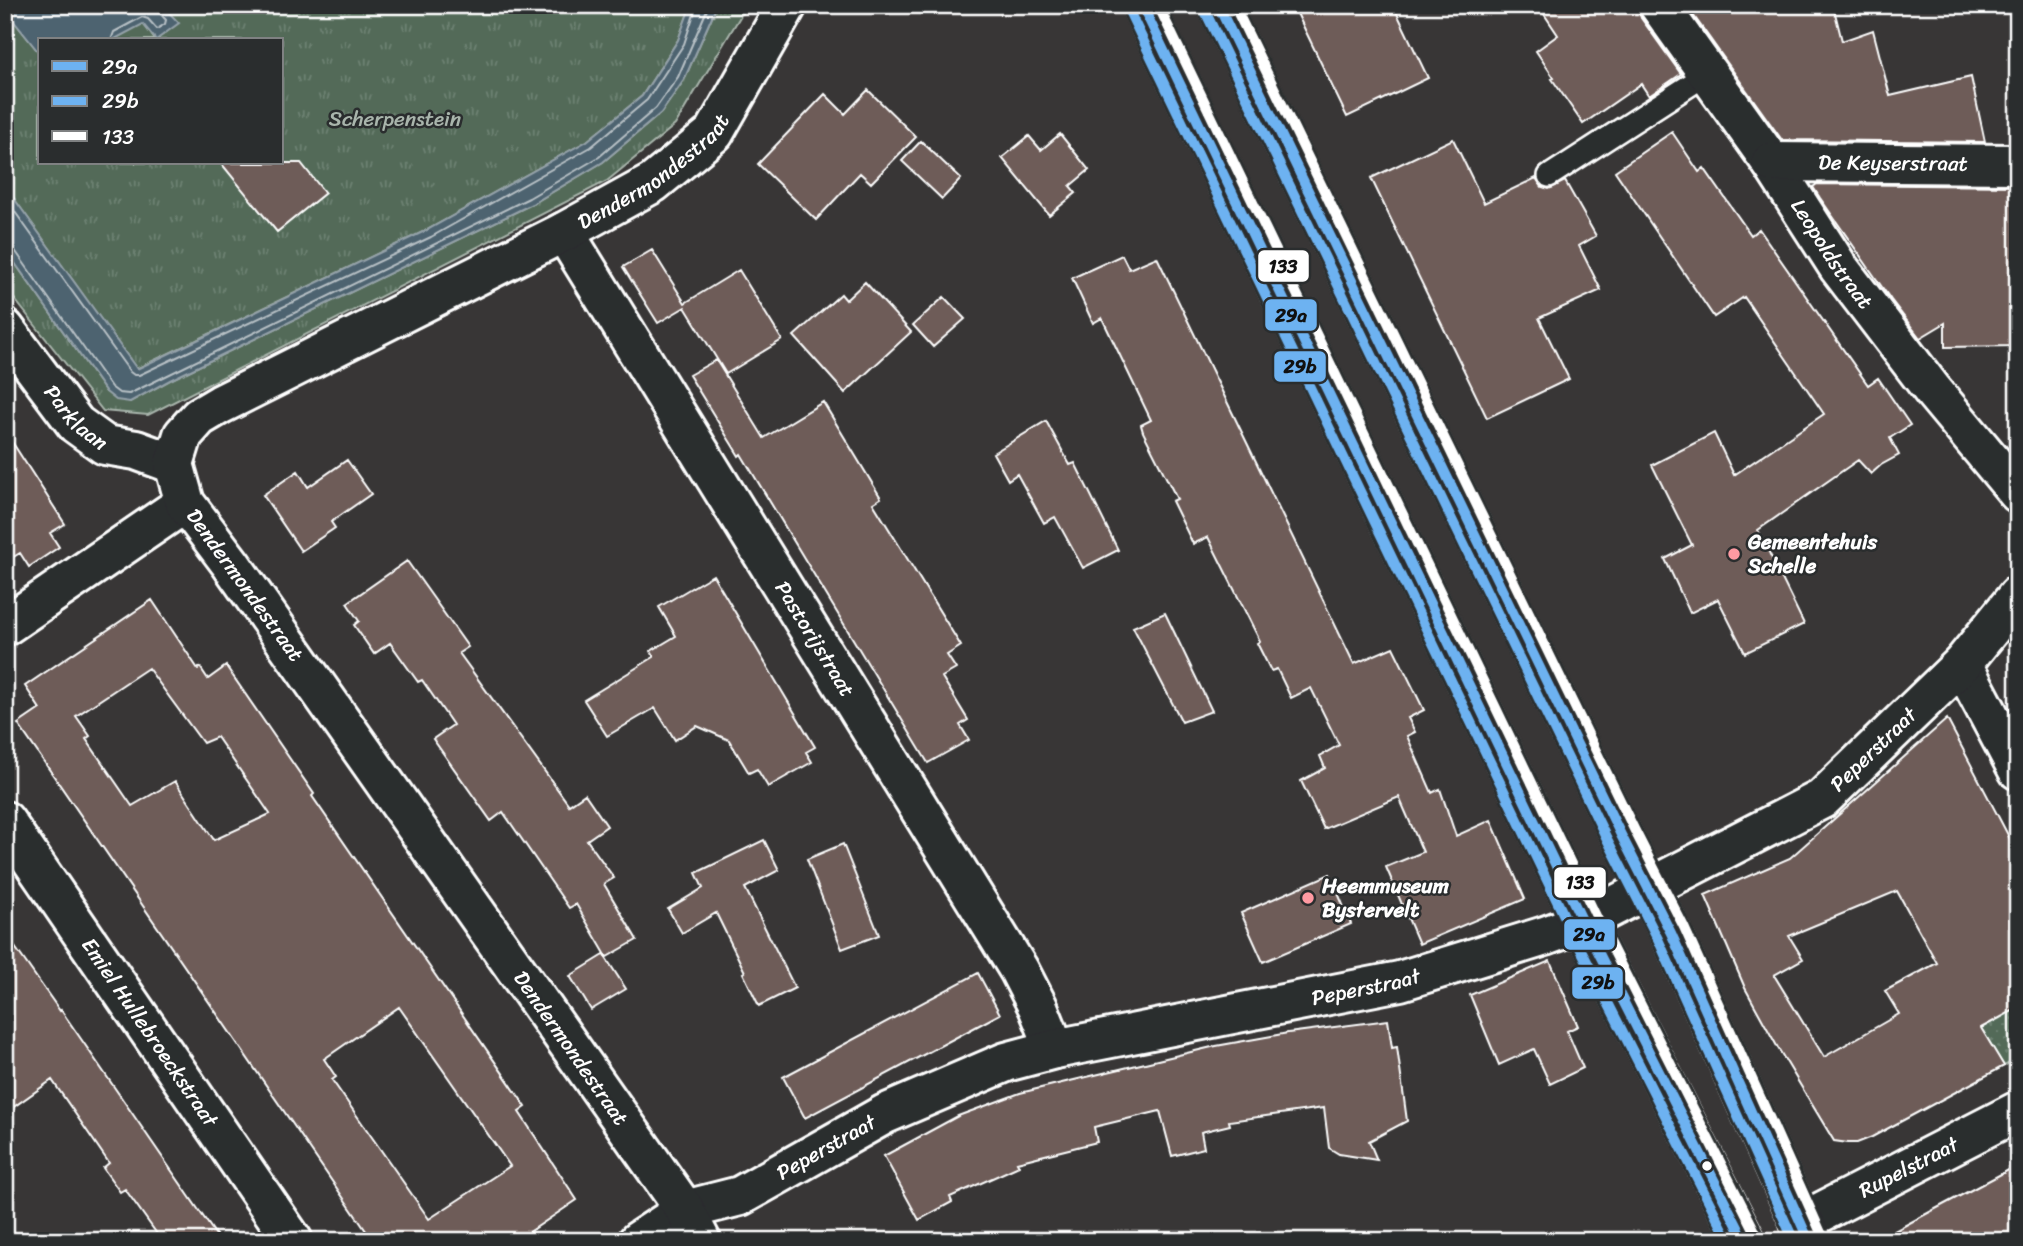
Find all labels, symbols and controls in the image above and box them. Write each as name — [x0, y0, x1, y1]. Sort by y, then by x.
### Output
legend — [38, 38, 284, 164]
text: 29a — [102, 48, 138, 86]
text: 29b — [102, 82, 139, 120]
park label: Scherpenstein — [329, 100, 461, 138]
street label: Dendermondestraat — [570, 106, 740, 240]
text: 133 — [102, 118, 135, 156]
street label: De Keyserstraat — [1818, 143, 1968, 183]
street label: Leopoldstraat — [1780, 191, 1883, 318]
line badge: 133 — [1257, 249, 1310, 283]
text: 133 — [1268, 250, 1298, 283]
line badge: 29a — [1264, 298, 1318, 332]
text: 29a — [1274, 299, 1308, 332]
line badge: 29b — [1273, 350, 1327, 383]
text: 29b — [1282, 350, 1317, 383]
street label: Parklaan — [34, 376, 116, 461]
street label: Dendermondestraat — [176, 500, 314, 670]
place label: Gemeentehuis Schelle — [1747, 523, 1878, 585]
marker: Gemeentehuis Schelle — [1726, 546, 1742, 562]
street label: Pastorijstraat — [764, 573, 865, 705]
street label: Peperstraat — [1820, 697, 1927, 801]
line badge: 133 — [1553, 866, 1607, 899]
text: 133 — [1565, 866, 1595, 899]
place label: Heemmuseum Bystervelt — [1321, 867, 1450, 929]
marker: Heemmuseum Bystervelt — [1300, 890, 1316, 906]
line badge: 29a — [1563, 918, 1616, 951]
text: 29a — [1572, 918, 1606, 951]
street label: Emiel Hullebroeckstraat — [71, 929, 229, 1136]
street label: Peperstraat — [1308, 956, 1427, 1017]
street label: Dendermondestraat — [503, 962, 639, 1134]
line badge: 29b — [1571, 966, 1624, 1000]
text: 29b — [1580, 966, 1615, 999]
street label: Peperstraat — [769, 1103, 885, 1191]
street label: Rupelstraat — [1852, 1125, 1967, 1209]
unlabelled marker — [1700, 1159, 1714, 1173]

